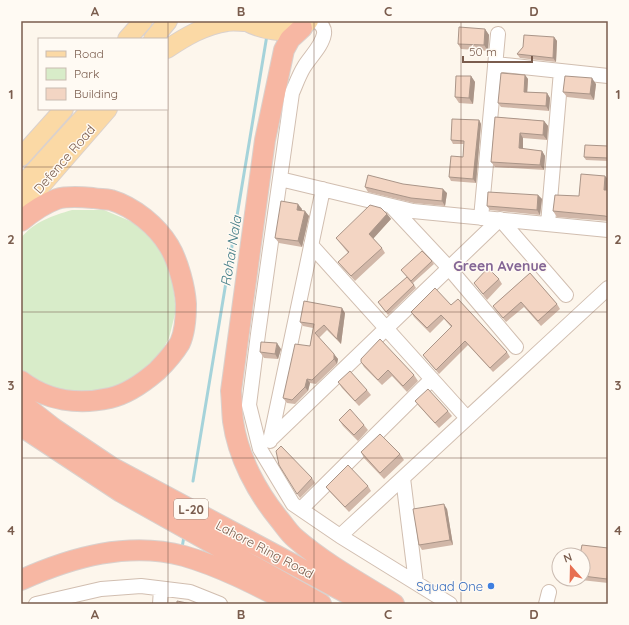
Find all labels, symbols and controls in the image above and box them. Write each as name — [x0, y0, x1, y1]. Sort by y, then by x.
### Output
text: A — [91, 3, 100, 19]
text: B — [237, 3, 245, 19]
text: C — [384, 3, 392, 19]
text: D — [529, 3, 539, 19]
legend — [38, 38, 168, 110]
scale bar — [463, 38, 532, 64]
text: 50 m — [469, 44, 497, 59]
text: Road — [74, 46, 104, 61]
text: Park — [74, 66, 99, 81]
text: 1 — [8, 86, 14, 102]
text: Building — [74, 86, 118, 101]
text: 1 — [615, 86, 621, 102]
street label: Defence Road — [30, 121, 98, 197]
water label: Rohai Nala — [217, 213, 246, 288]
text: 2 — [7, 231, 15, 247]
text: 2 — [614, 231, 622, 247]
district label: Green Avenue — [453, 257, 547, 275]
text: 3 — [8, 377, 15, 393]
text: 3 — [615, 377, 622, 393]
road number: L-20 — [174, 499, 208, 519]
street label: Lahore Ring Road — [213, 516, 317, 582]
text: 4 — [7, 522, 15, 538]
text: 4 — [614, 522, 622, 538]
north arrow — [551, 547, 591, 587]
text: N — [561, 550, 574, 566]
place label: Squad One — [416, 578, 483, 594]
marker: Squad One — [486, 581, 496, 591]
text: A — [91, 606, 100, 622]
text: B — [237, 606, 245, 622]
text: C — [384, 606, 392, 622]
text: D — [529, 606, 539, 622]

